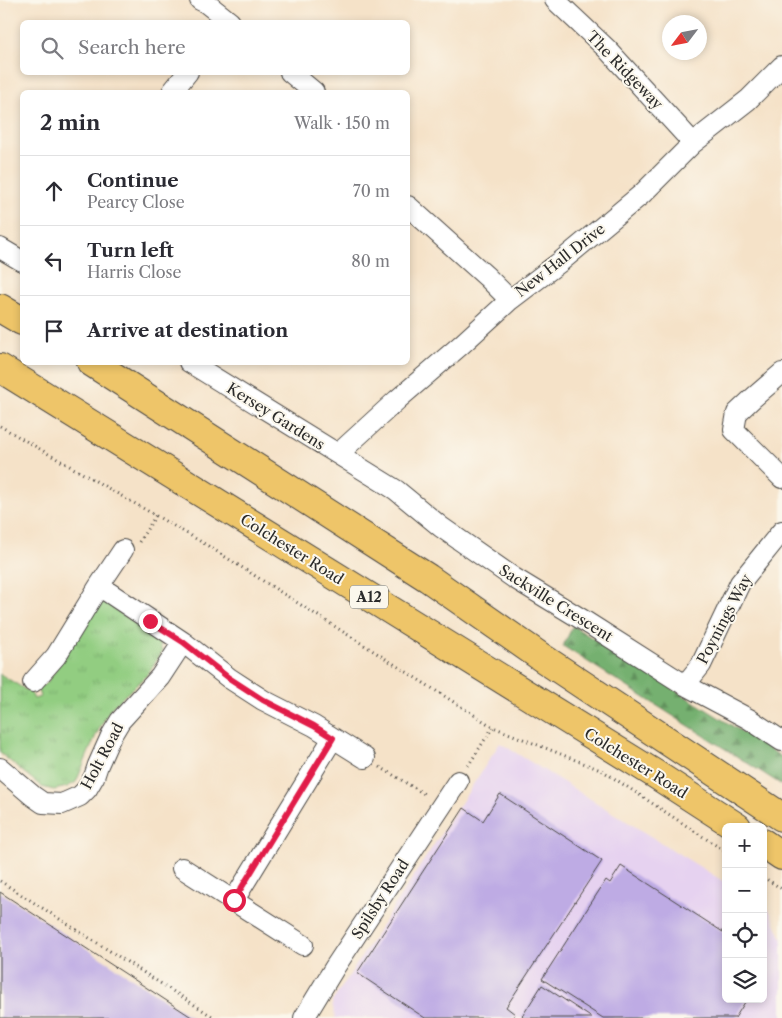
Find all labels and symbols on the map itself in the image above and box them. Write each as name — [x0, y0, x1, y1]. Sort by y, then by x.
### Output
north arrow — [662, 15, 707, 60]
street label: The Ridgeway — [583, 27, 668, 114]
street label: New Hall Drive — [511, 219, 609, 301]
street label: Kersey Gardens — [223, 378, 329, 454]
street label: Colchester Road — [237, 510, 347, 588]
street label: Sackville Crescent — [496, 560, 617, 646]
street label: Poynings Way — [692, 570, 756, 667]
road number: A12 — [350, 586, 388, 608]
route end — [139, 610, 162, 633]
street label: Holt Road — [77, 720, 127, 792]
street label: Colchester Road — [581, 724, 691, 802]
street label: Spilsby Road — [347, 855, 413, 943]
route start — [223, 889, 246, 912]

